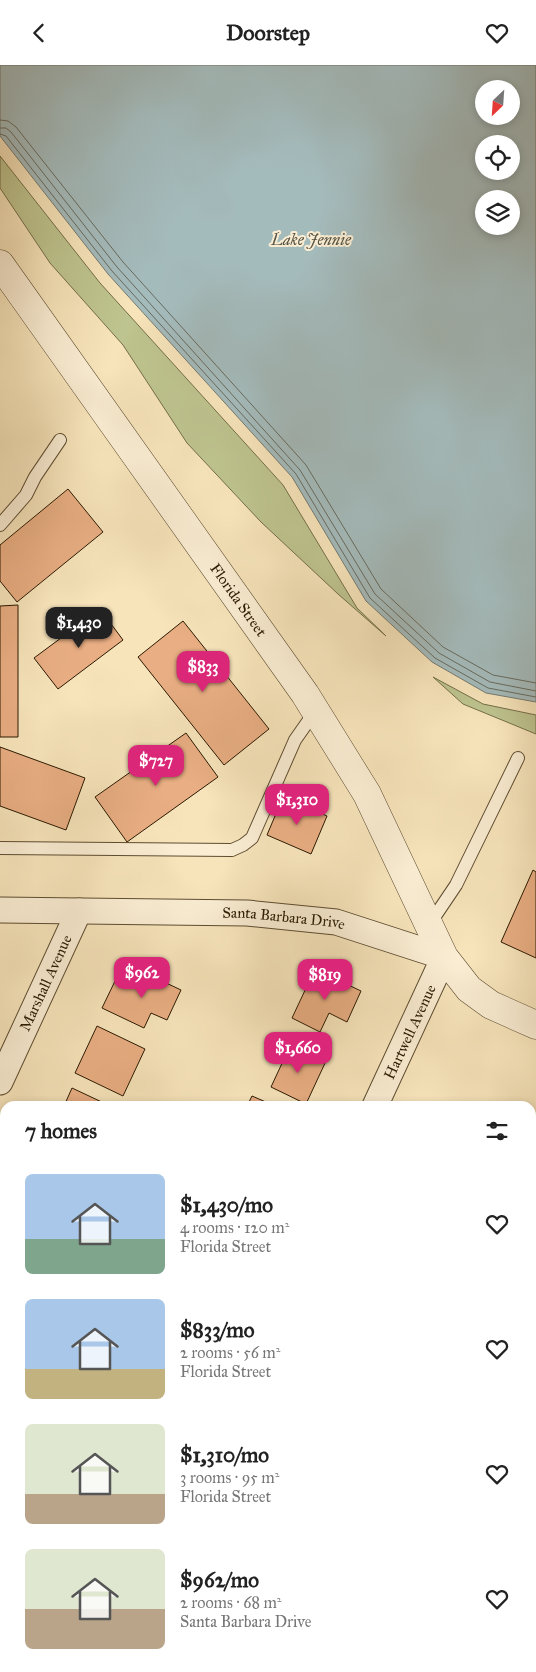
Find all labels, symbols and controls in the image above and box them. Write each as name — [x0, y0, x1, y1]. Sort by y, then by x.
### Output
icon: back — [25, 19, 53, 47]
text: Doorstep — [226, 19, 310, 46]
icon: heart — [483, 19, 511, 47]
north arrow — [475, 80, 520, 125]
map controls — [475, 80, 520, 235]
button: locate — [475, 135, 520, 180]
button: layers — [475, 190, 520, 235]
water label: Lake Jennie — [270, 230, 352, 249]
street label: Florida Street — [206, 560, 271, 641]
pin: $1,430 — [38, 607, 120, 649]
text: $1,430 — [57, 613, 101, 632]
pin: $833 — [173, 651, 233, 693]
text: $833 — [188, 657, 218, 676]
pin: $727 — [126, 745, 186, 787]
text: $727 — [139, 751, 173, 770]
pin: $1,310 — [256, 783, 338, 826]
text: $1,310 — [276, 790, 318, 809]
street label: Santa Barbara Drive — [222, 904, 348, 933]
street label: Marshall Avenue — [16, 932, 76, 1034]
pin: $962 — [112, 957, 172, 999]
pin: $819 — [295, 959, 355, 1001]
text: $962 — [125, 963, 159, 982]
text: $819 — [309, 965, 341, 984]
street label: Hartwell Avenue — [380, 982, 440, 1082]
pin: $1,660 — [257, 1031, 339, 1074]
text: $1,660 — [275, 1038, 321, 1057]
icon: filters — [483, 1117, 511, 1145]
text: 7 homes — [25, 1118, 97, 1144]
text: $1,430/mo — [180, 1192, 273, 1218]
icon: home — [65, 1194, 125, 1254]
icon: heart — [483, 1210, 511, 1238]
text: 4 rooms · 120 m² — [180, 1218, 289, 1237]
text: Florida Street — [180, 1237, 271, 1256]
text: $833/mo — [180, 1317, 255, 1343]
icon: home — [65, 1319, 125, 1379]
icon: heart — [483, 1335, 511, 1363]
text: 2 rooms · 56 m² — [180, 1343, 280, 1362]
text: Florida Street — [180, 1362, 271, 1381]
text: $1,310/mo — [180, 1442, 269, 1468]
icon: home — [65, 1444, 125, 1504]
icon: heart — [483, 1460, 511, 1488]
text: 3 rooms · 95 m² — [180, 1468, 279, 1487]
text: Florida Street — [180, 1487, 271, 1506]
text: $962/mo — [180, 1567, 259, 1593]
icon: home — [65, 1569, 125, 1629]
icon: heart — [483, 1585, 511, 1613]
text: 2 rooms · 68 m² — [180, 1593, 281, 1612]
text: Santa Barbara Drive — [180, 1612, 311, 1631]

